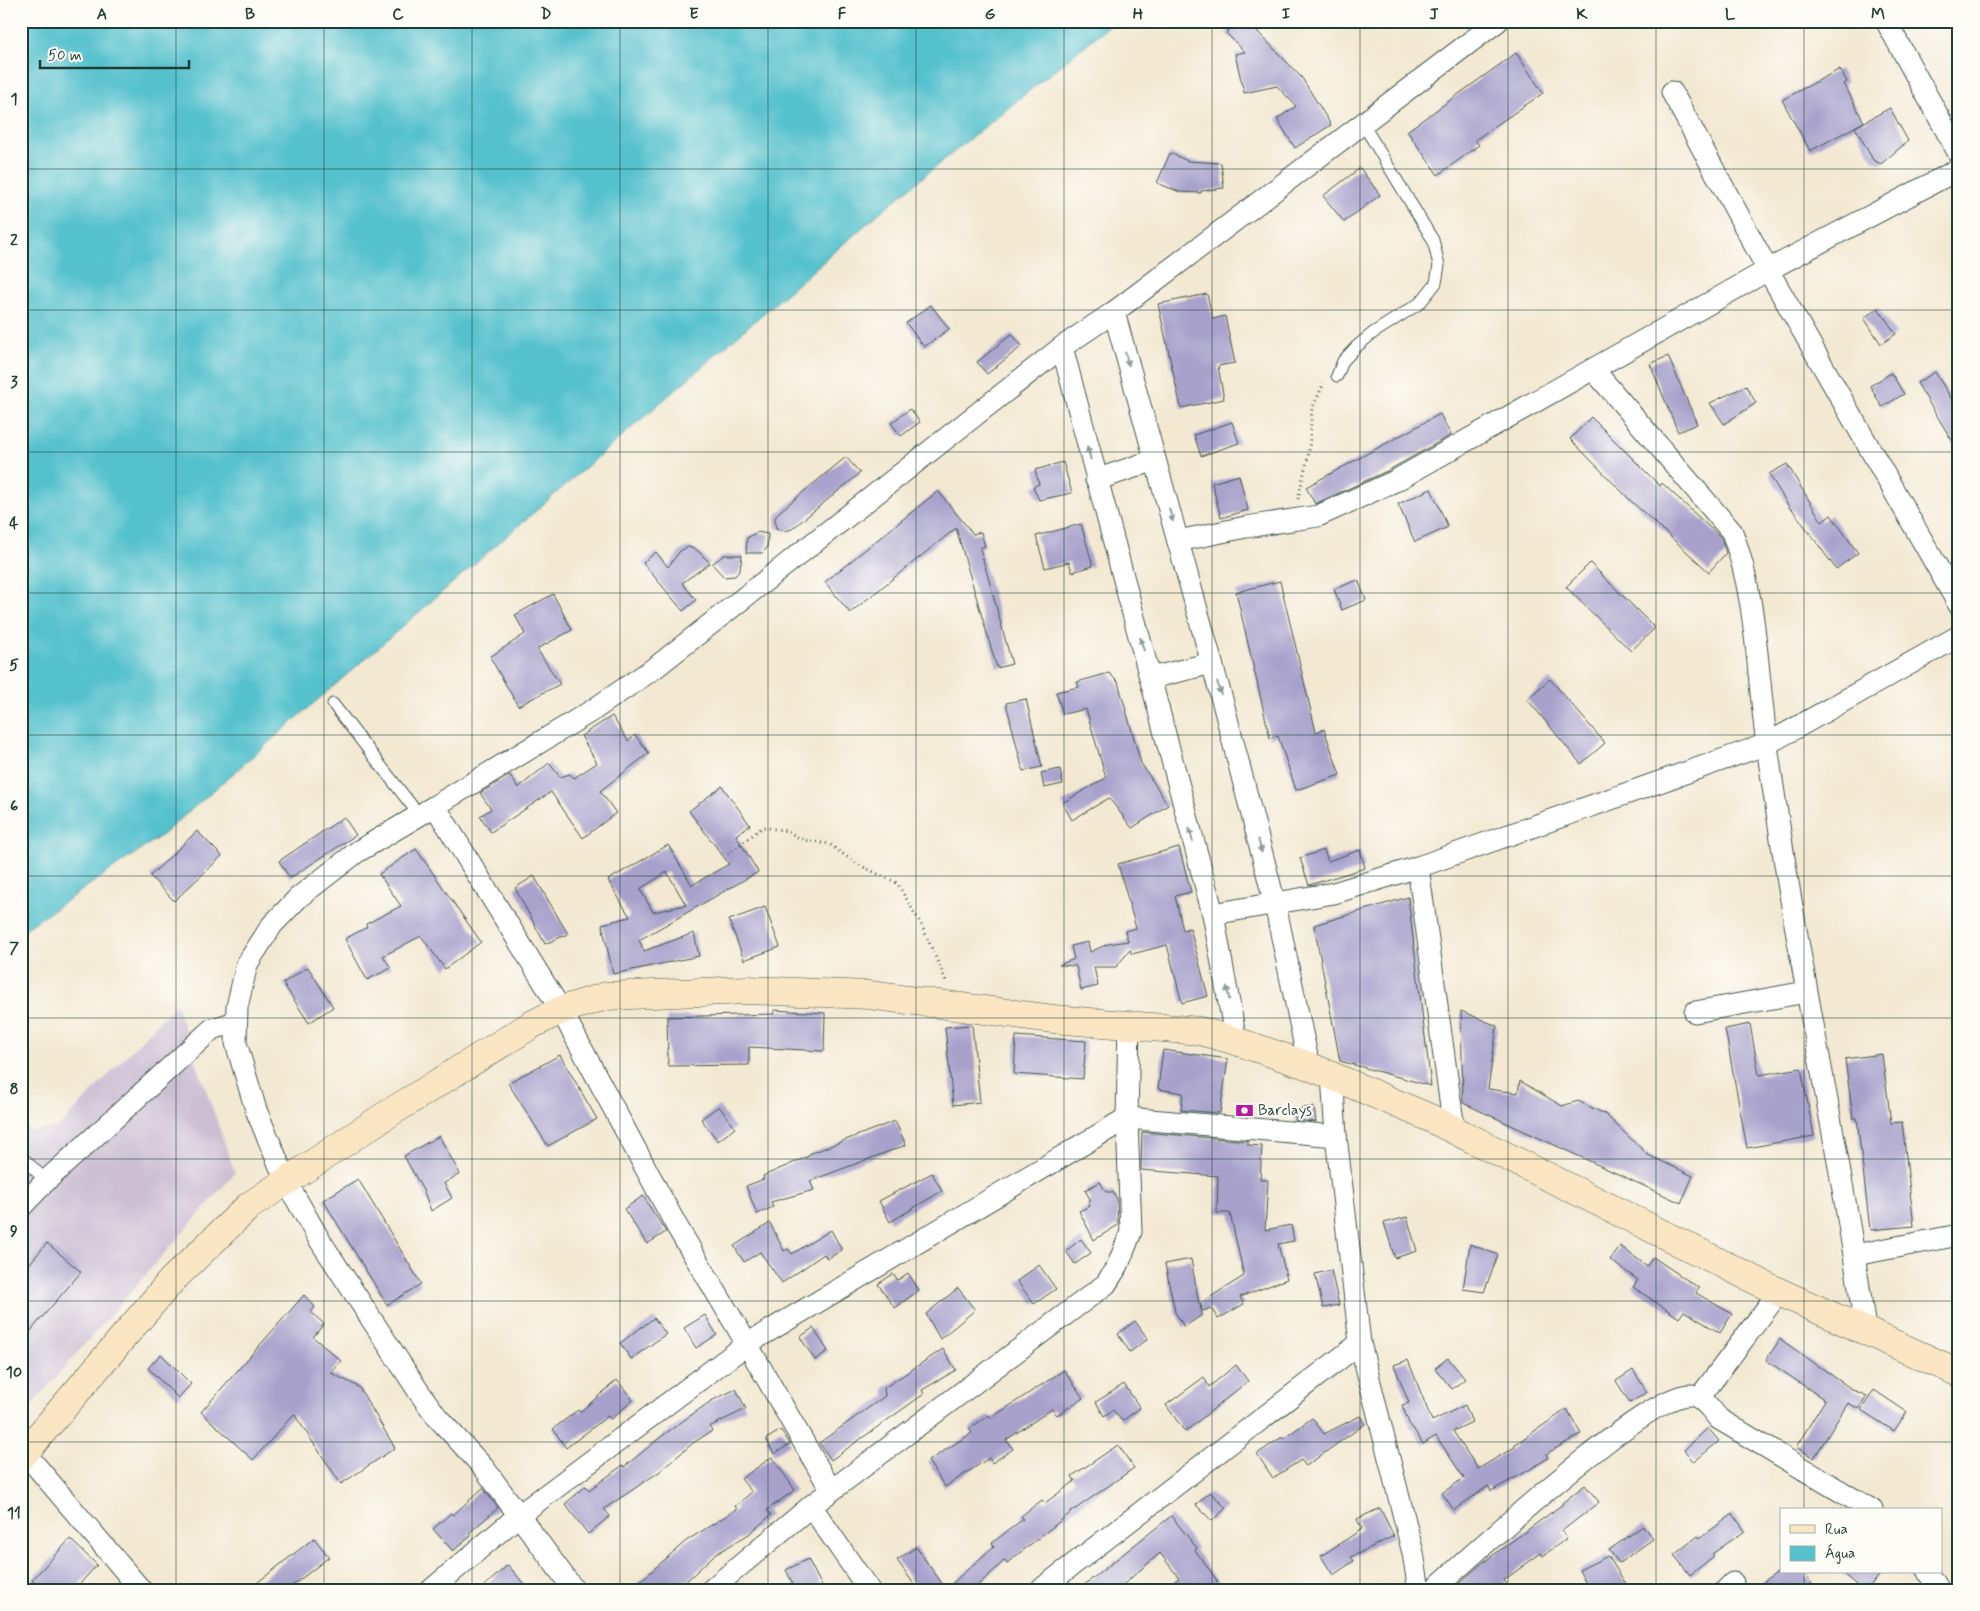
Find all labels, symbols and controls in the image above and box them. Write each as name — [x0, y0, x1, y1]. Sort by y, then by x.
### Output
text: A — [97, 4, 107, 25]
text: B — [245, 4, 255, 25]
text: C — [392, 4, 404, 25]
text: D — [540, 4, 552, 25]
text: E — [689, 4, 699, 25]
text: F — [838, 4, 847, 25]
text: G — [985, 4, 996, 25]
text: H — [1133, 4, 1144, 25]
text: I — [1282, 4, 1291, 25]
text: J — [1429, 4, 1439, 25]
text: K — [1576, 4, 1588, 25]
text: L — [1725, 4, 1736, 25]
text: M — [1871, 4, 1885, 25]
scale bar — [40, 38, 189, 70]
text: 50 m — [48, 46, 82, 66]
text: 1 — [10, 89, 18, 110]
text: 2 — [10, 230, 18, 251]
one-way arrow — [1123, 351, 1131, 366]
text: 3 — [10, 372, 18, 393]
one-way arrow — [1085, 446, 1093, 461]
one-way arrow — [1167, 508, 1175, 523]
text: 4 — [9, 513, 19, 534]
one-way arrow — [1137, 636, 1145, 651]
text: 5 — [9, 655, 19, 676]
one-way arrow — [1216, 681, 1224, 696]
text: 6 — [10, 796, 18, 817]
one-way arrow — [1187, 827, 1195, 842]
one-way arrow — [1256, 838, 1264, 853]
text: 7 — [9, 938, 19, 959]
one-way arrow — [1223, 985, 1231, 1001]
text: 8 — [9, 1079, 19, 1100]
bank icon: Barclays — [1234, 1101, 1254, 1121]
place label: Barclays — [1258, 1101, 1312, 1121]
text: 9 — [10, 1221, 18, 1242]
text: 10 — [6, 1362, 22, 1383]
text: 11 — [7, 1503, 21, 1524]
legend — [1780, 1508, 1942, 1574]
text: Rua — [1825, 1520, 1848, 1540]
text: Água — [1825, 1543, 1855, 1564]

